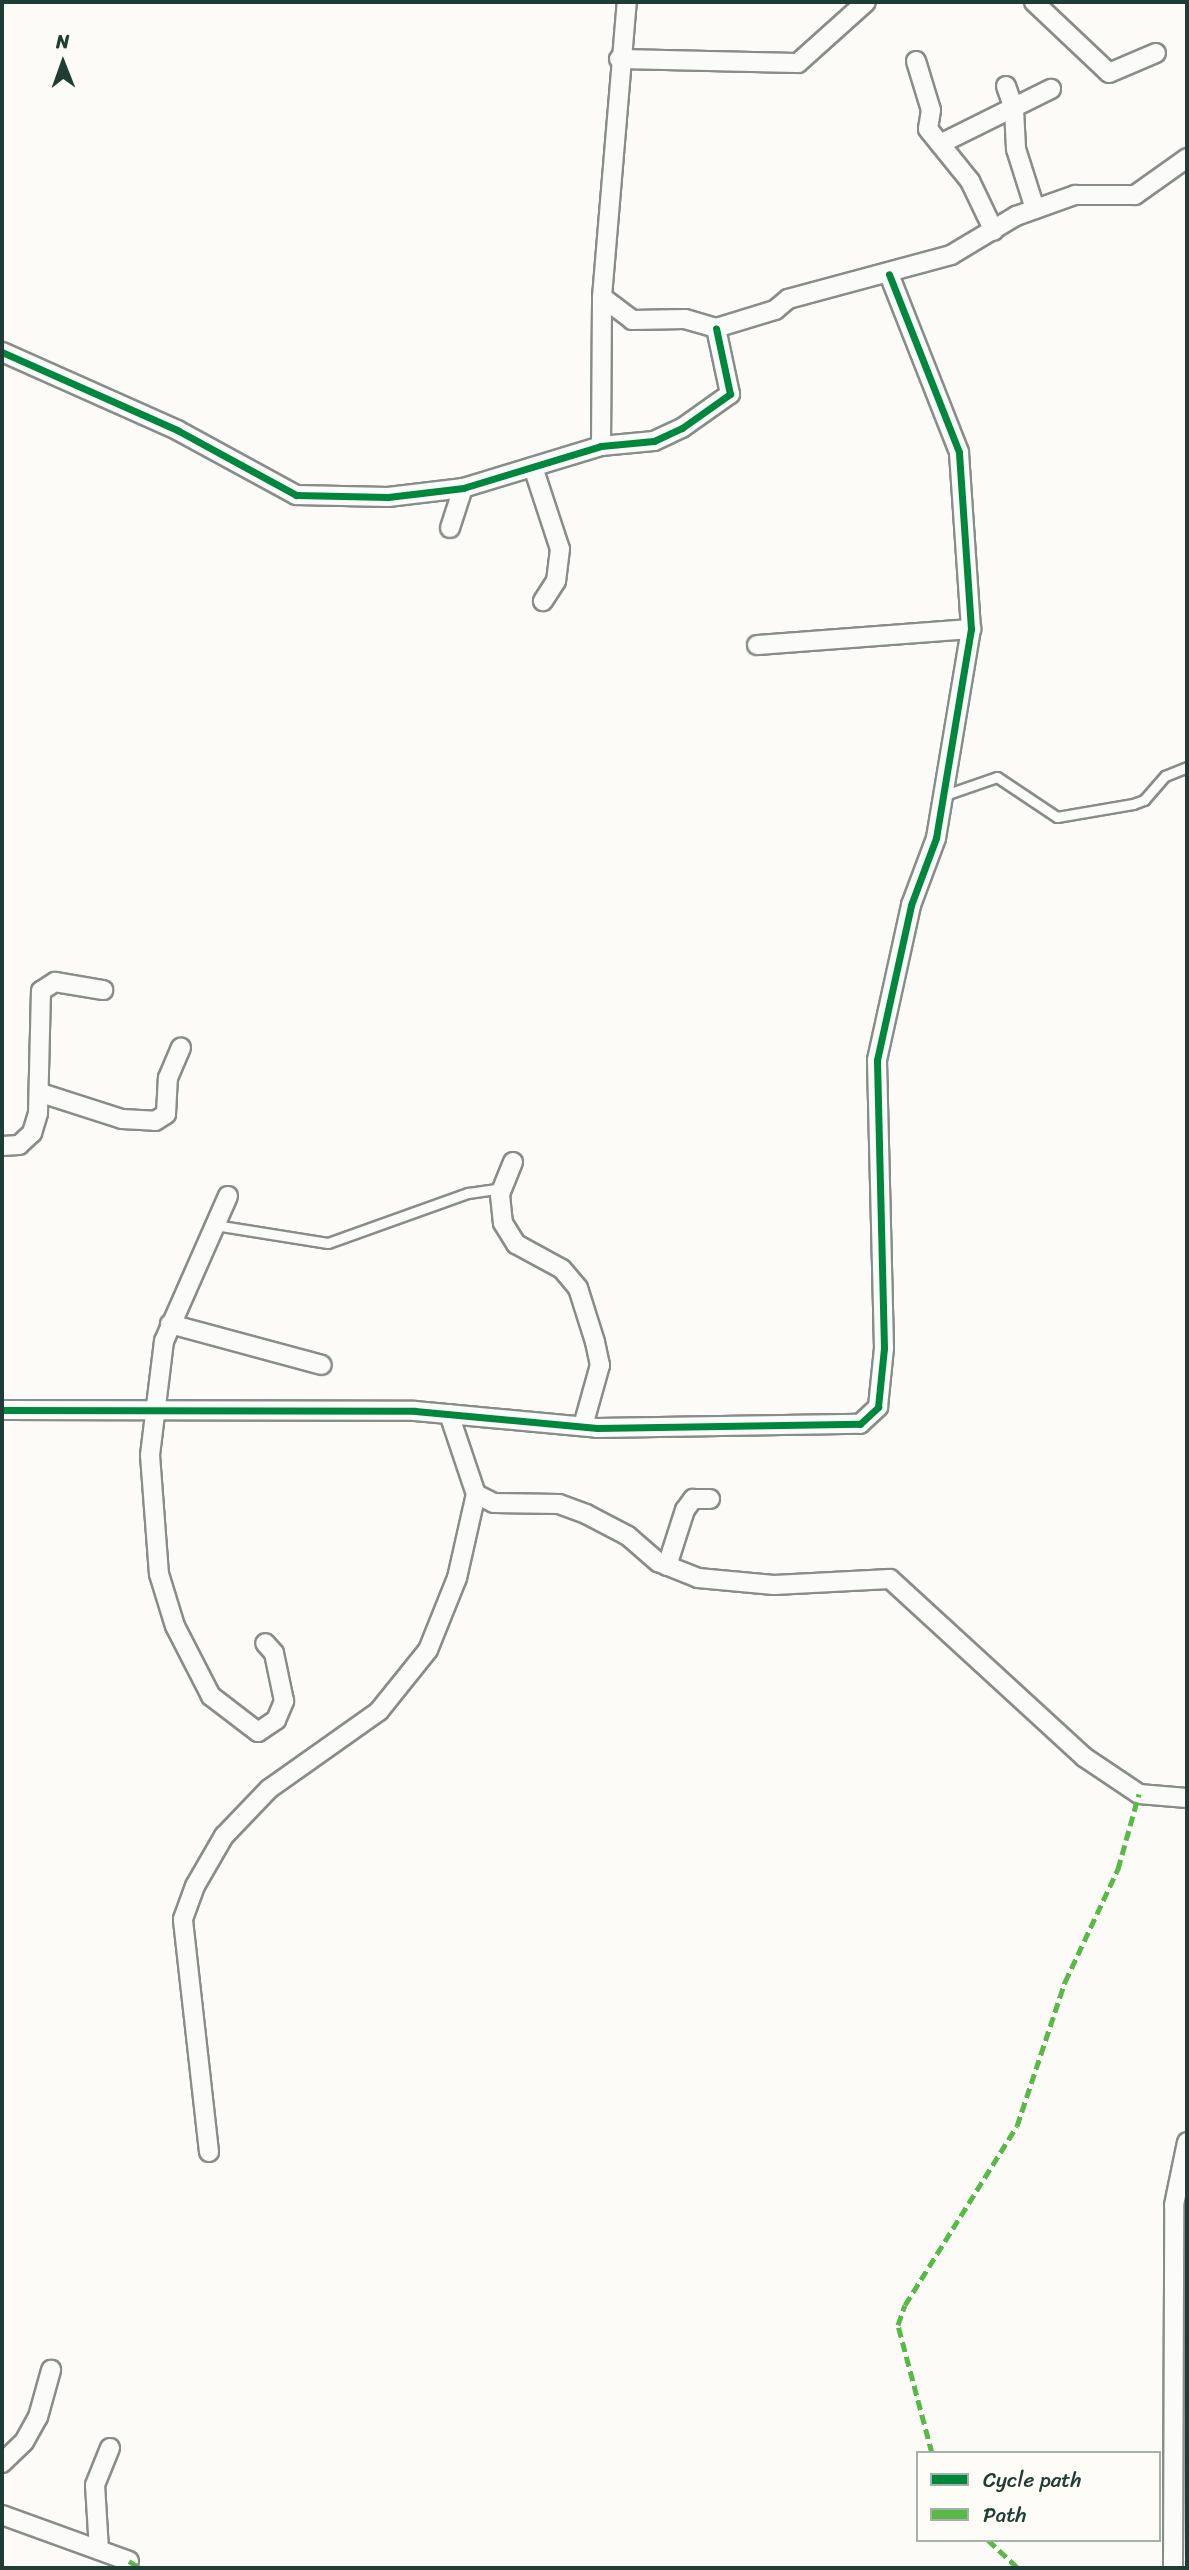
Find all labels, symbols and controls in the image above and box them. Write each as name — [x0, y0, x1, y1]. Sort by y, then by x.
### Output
text: N — [56, 25, 69, 58]
north arrow — [28, 28, 98, 98]
legend — [916, 2451, 1161, 2542]
text: Cycle path — [983, 2461, 1082, 2499]
text: Path — [983, 2496, 1026, 2534]

